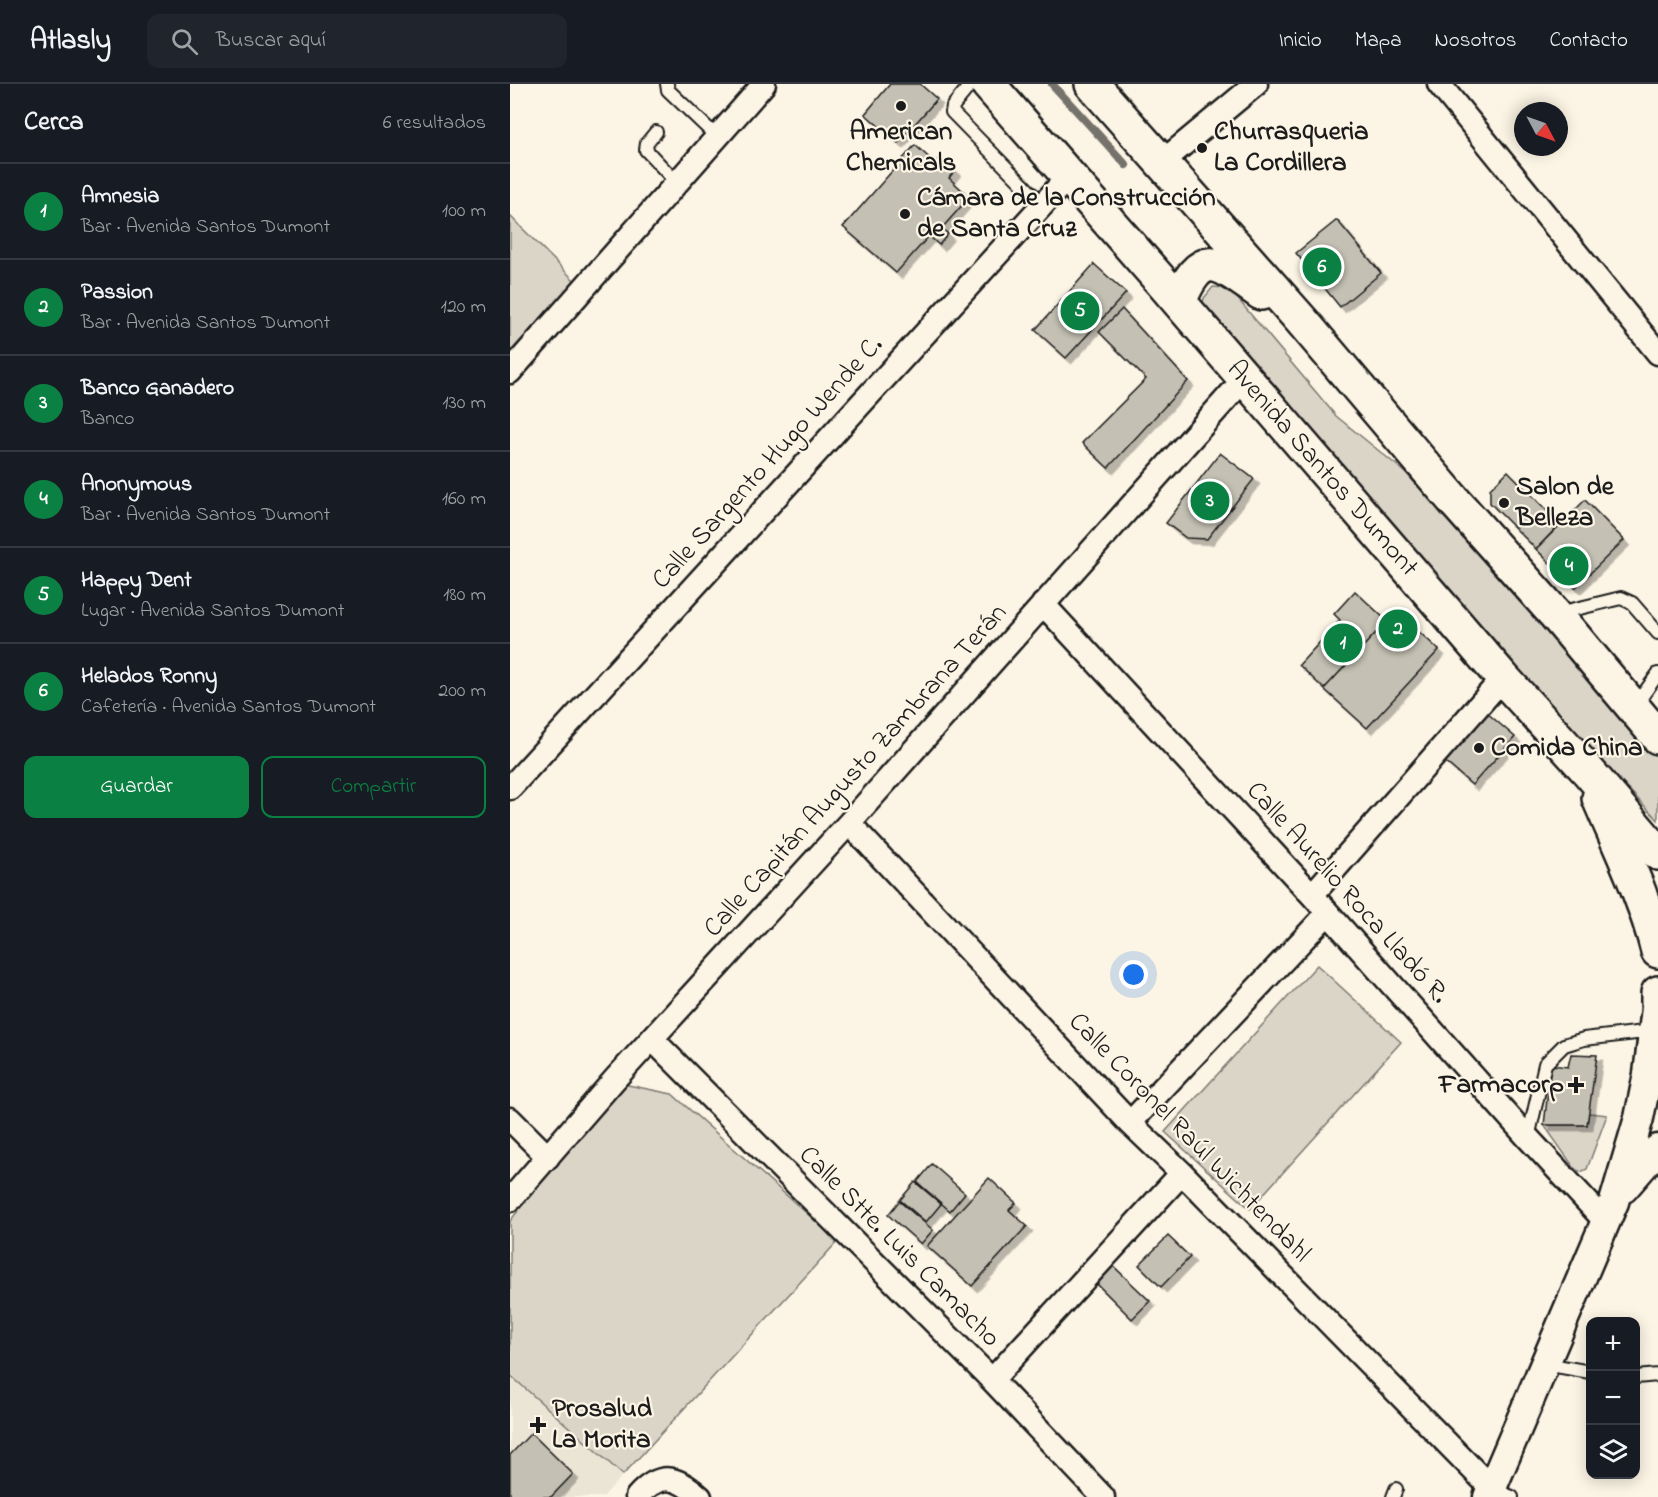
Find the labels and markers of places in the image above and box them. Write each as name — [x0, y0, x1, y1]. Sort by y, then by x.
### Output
marker: American Chemicals — [894, 99, 908, 113]
place label: American Chemicals — [846, 113, 956, 183]
place label: Churrasqueria La Cordillera — [1214, 113, 1369, 183]
marker: Churrasqueria La Cordillera — [1195, 141, 1209, 155]
place label: Cámara de la Construcción de Santa Cruz — [917, 179, 1216, 249]
marker: Cámara de la Construcción de Santa Cruz — [898, 207, 912, 221]
pin: 6 — [1302, 244, 1342, 290]
pin: 5 — [1060, 288, 1100, 334]
place label: Salon de Belleza — [1514, 468, 1615, 538]
pin: 3 — [1190, 478, 1230, 524]
marker: Salon de Belleza — [1497, 496, 1511, 510]
pin: 4 — [1550, 544, 1588, 588]
pin: 2 — [1378, 606, 1418, 652]
pin: 1 — [1324, 620, 1362, 666]
place label: Comida China — [1491, 729, 1643, 768]
marker: Comida China — [1472, 741, 1486, 755]
place label: Farmacorp — [1437, 1066, 1564, 1105]
marker: Farmacorp — [1569, 1078, 1583, 1092]
place label: Prosalud La Morita — [552, 1390, 653, 1460]
marker: Prosalud La Morita — [529, 1416, 547, 1434]

